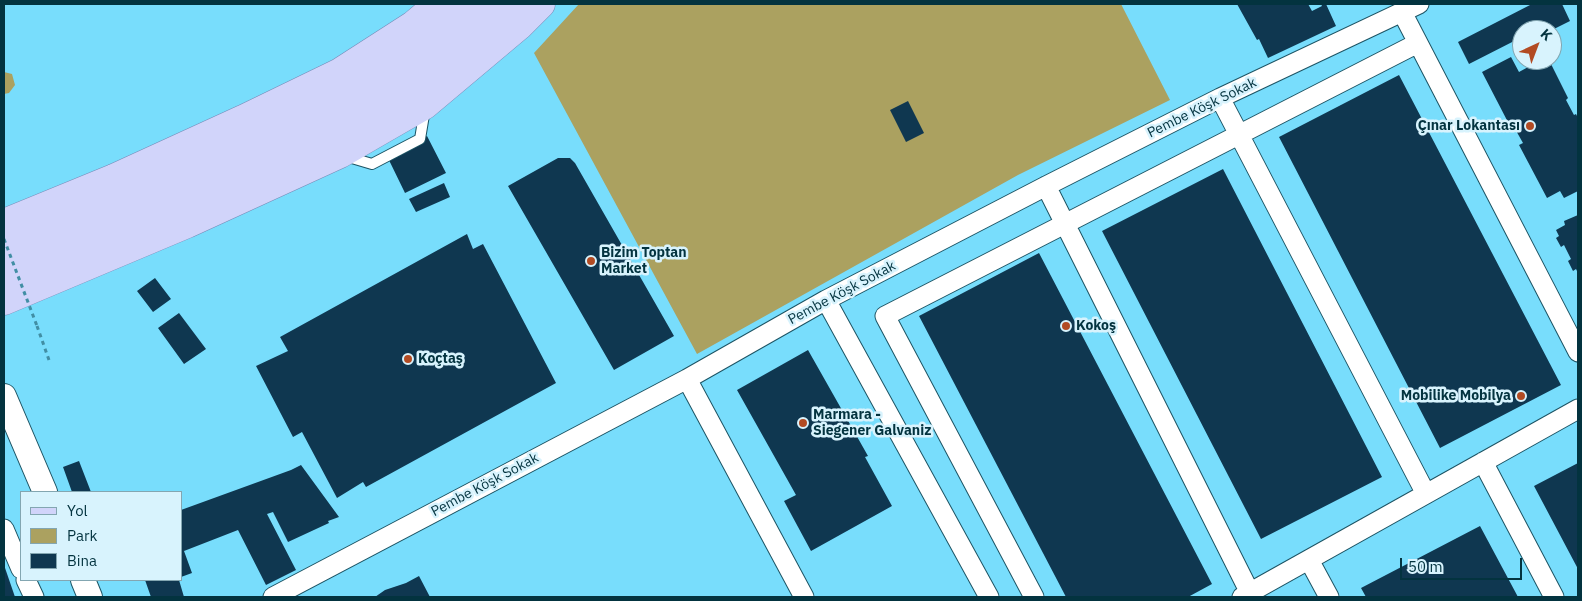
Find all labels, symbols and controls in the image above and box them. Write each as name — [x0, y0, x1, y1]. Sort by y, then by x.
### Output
north arrow — [1512, 20, 1562, 70]
text: K — [1537, 25, 1556, 45]
street label: Pembe Köşk Sokak — [1145, 74, 1259, 142]
place label: Çınar Lokantası — [1418, 118, 1520, 134]
marker: Çınar Lokantası — [1524, 120, 1536, 132]
place label: Bizim Toptan Market — [601, 245, 687, 278]
marker: Bizim Toptan Market — [585, 255, 597, 267]
street label: Pembe Köşk Sokak — [785, 258, 899, 328]
place label: Kokoş — [1076, 318, 1116, 334]
marker: Kokoş — [1060, 320, 1072, 332]
place label: Koçtaş — [418, 351, 463, 367]
marker: Koçtaş — [402, 353, 414, 365]
place label: Mobilike Mobilya — [1401, 388, 1511, 404]
marker: Mobilike Mobilya — [1515, 390, 1527, 402]
place label: Marmara - Siegener Galvaniz — [813, 407, 931, 440]
marker: Marmara - Siegener Galvaniz — [797, 417, 809, 429]
street label: Pembe Köşk Sokak — [428, 450, 542, 520]
legend — [20, 491, 182, 581]
text: Yol — [67, 501, 88, 520]
text: Park — [67, 526, 97, 545]
scale bar — [1402, 548, 1524, 580]
text: Bina — [67, 551, 97, 570]
text: 50 m — [1408, 557, 1443, 576]

